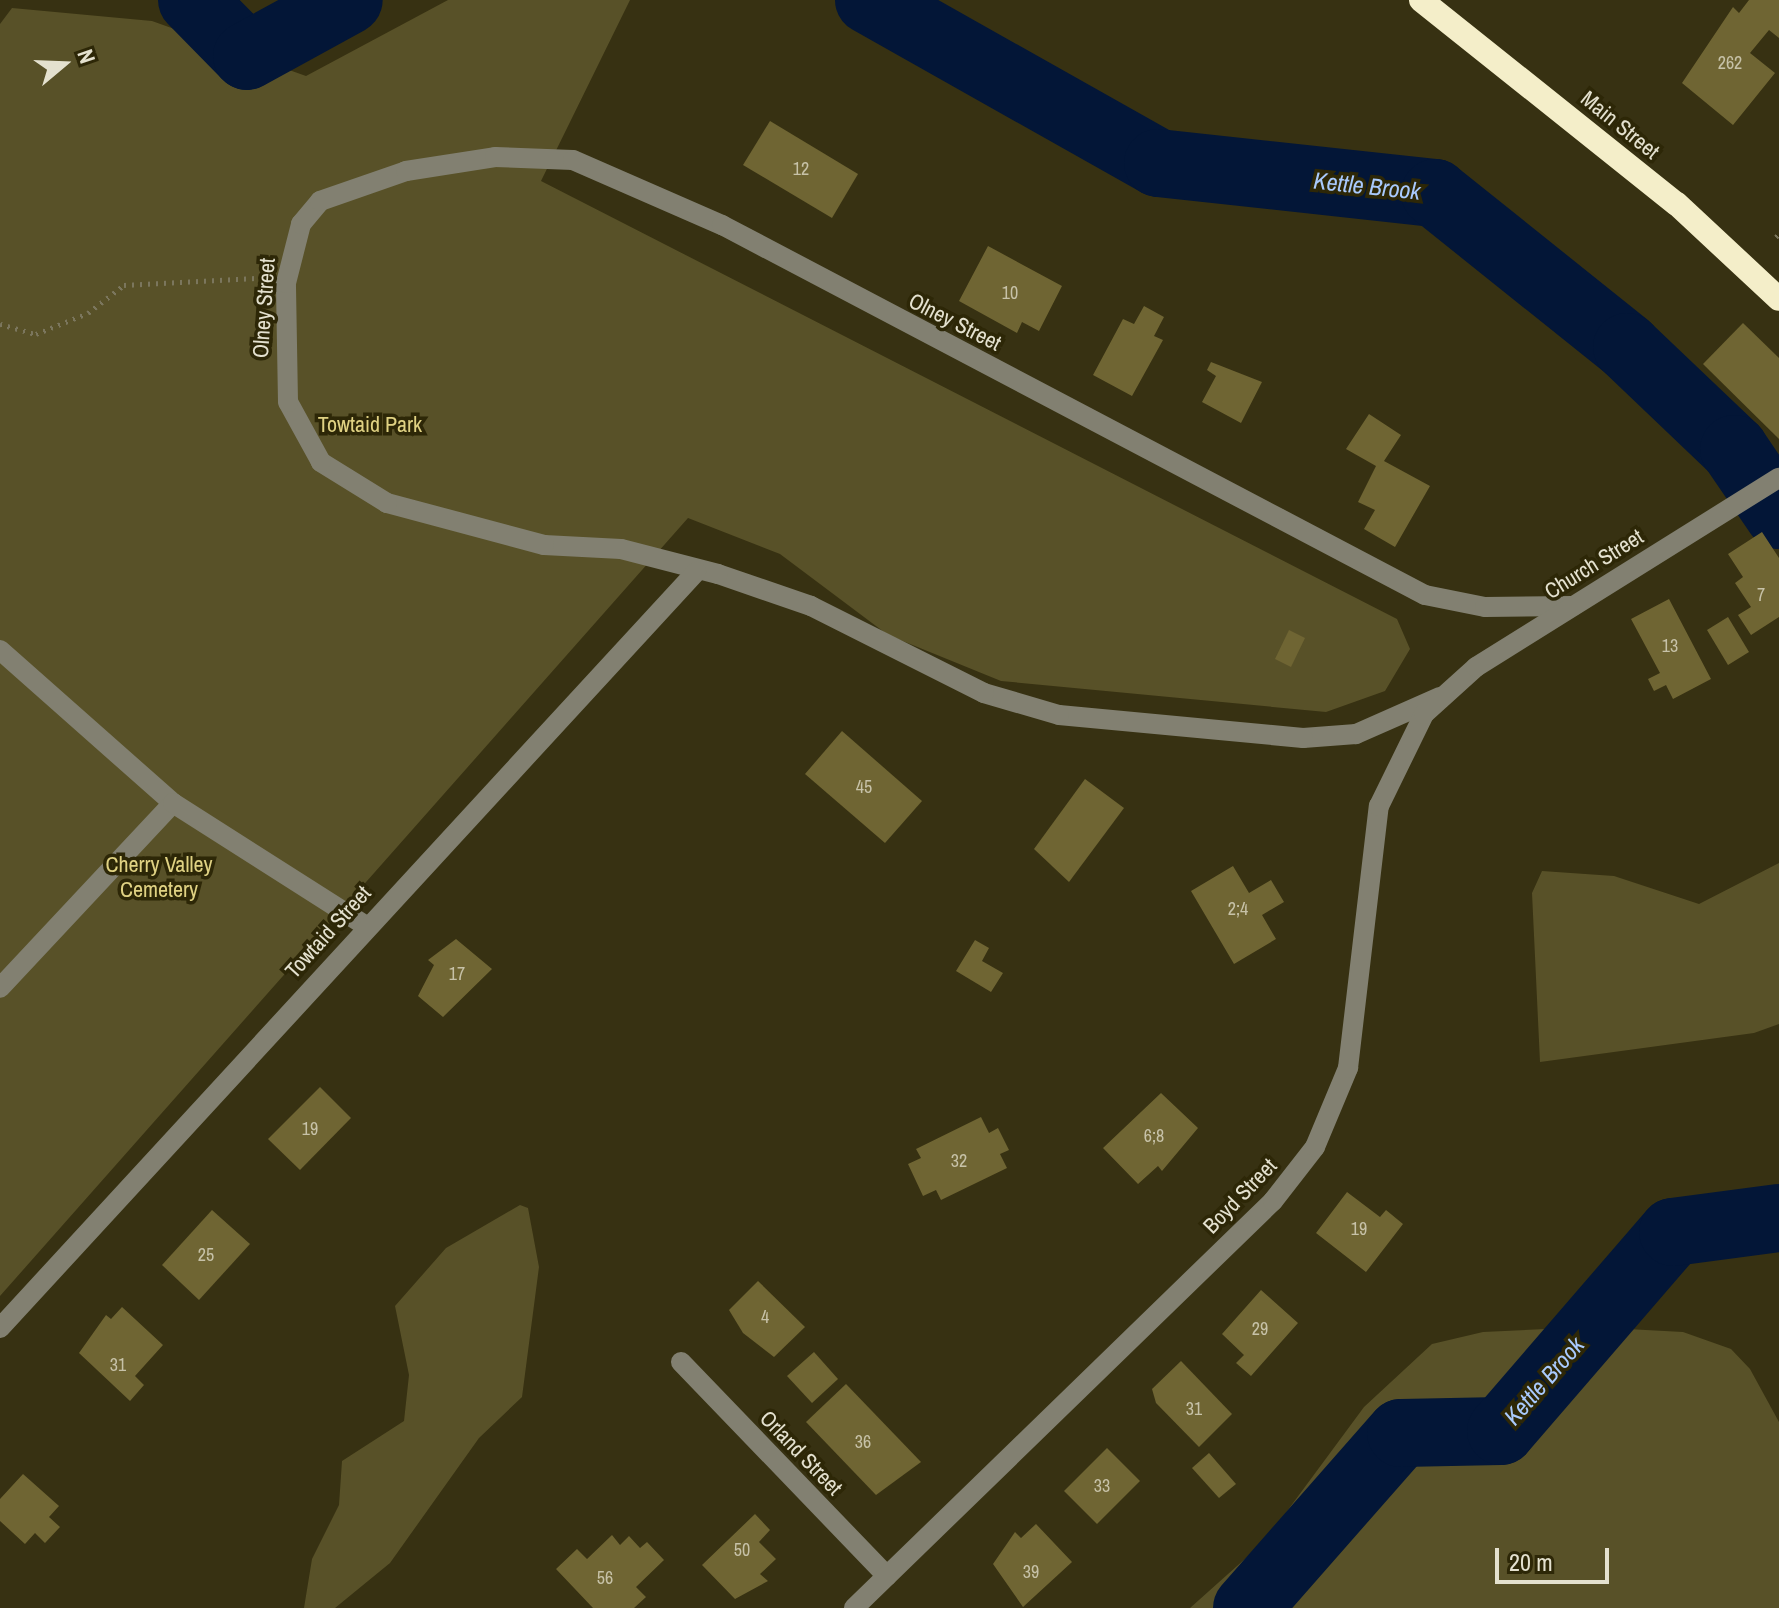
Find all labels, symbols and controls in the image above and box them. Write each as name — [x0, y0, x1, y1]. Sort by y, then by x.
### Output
north arrow — [24, 24, 104, 104]
text: N — [70, 45, 103, 67]
house number: 262 — [1718, 52, 1742, 74]
street label: Main Street — [1575, 85, 1665, 165]
house number: 12 — [793, 158, 809, 180]
water label: Kettle Brook — [1312, 166, 1422, 206]
street label: Olney Street — [247, 257, 281, 359]
house number: 10 — [1002, 282, 1018, 304]
street label: Olney Street — [904, 287, 1006, 357]
park label: Towtaid Park — [318, 412, 422, 438]
street label: Church Street — [1540, 523, 1648, 605]
house number: 7 — [1757, 584, 1765, 606]
house number: 13 — [1662, 635, 1678, 657]
house number: 45 — [856, 776, 872, 798]
park label: Cherry Valley Cemetery — [106, 851, 212, 902]
street label: Towtaid Street — [280, 880, 376, 984]
house number: 2;4 — [1228, 898, 1248, 920]
house number: 17 — [449, 963, 465, 985]
house number: 19 — [302, 1118, 318, 1140]
house number: 6;8 — [1144, 1125, 1164, 1147]
house number: 32 — [951, 1150, 967, 1172]
street label: Boyd Street — [1198, 1153, 1282, 1239]
house number: 19 — [1351, 1218, 1367, 1240]
house number: 25 — [198, 1244, 214, 1266]
house number: 4 — [761, 1306, 769, 1328]
house number: 29 — [1252, 1318, 1268, 1340]
water label: Kettle Brook — [1498, 1331, 1590, 1431]
house number: 31 — [110, 1354, 126, 1376]
house number: 31 — [1186, 1398, 1202, 1420]
street label: Orland Street — [754, 1405, 848, 1501]
house number: 36 — [855, 1431, 871, 1453]
house number: 33 — [1094, 1475, 1110, 1497]
scale bar — [1499, 1532, 1613, 1582]
house number: 50 — [734, 1539, 750, 1561]
text: 20 m — [1509, 1546, 1553, 1578]
house number: 39 — [1023, 1561, 1039, 1583]
house number: 56 — [597, 1567, 613, 1589]

